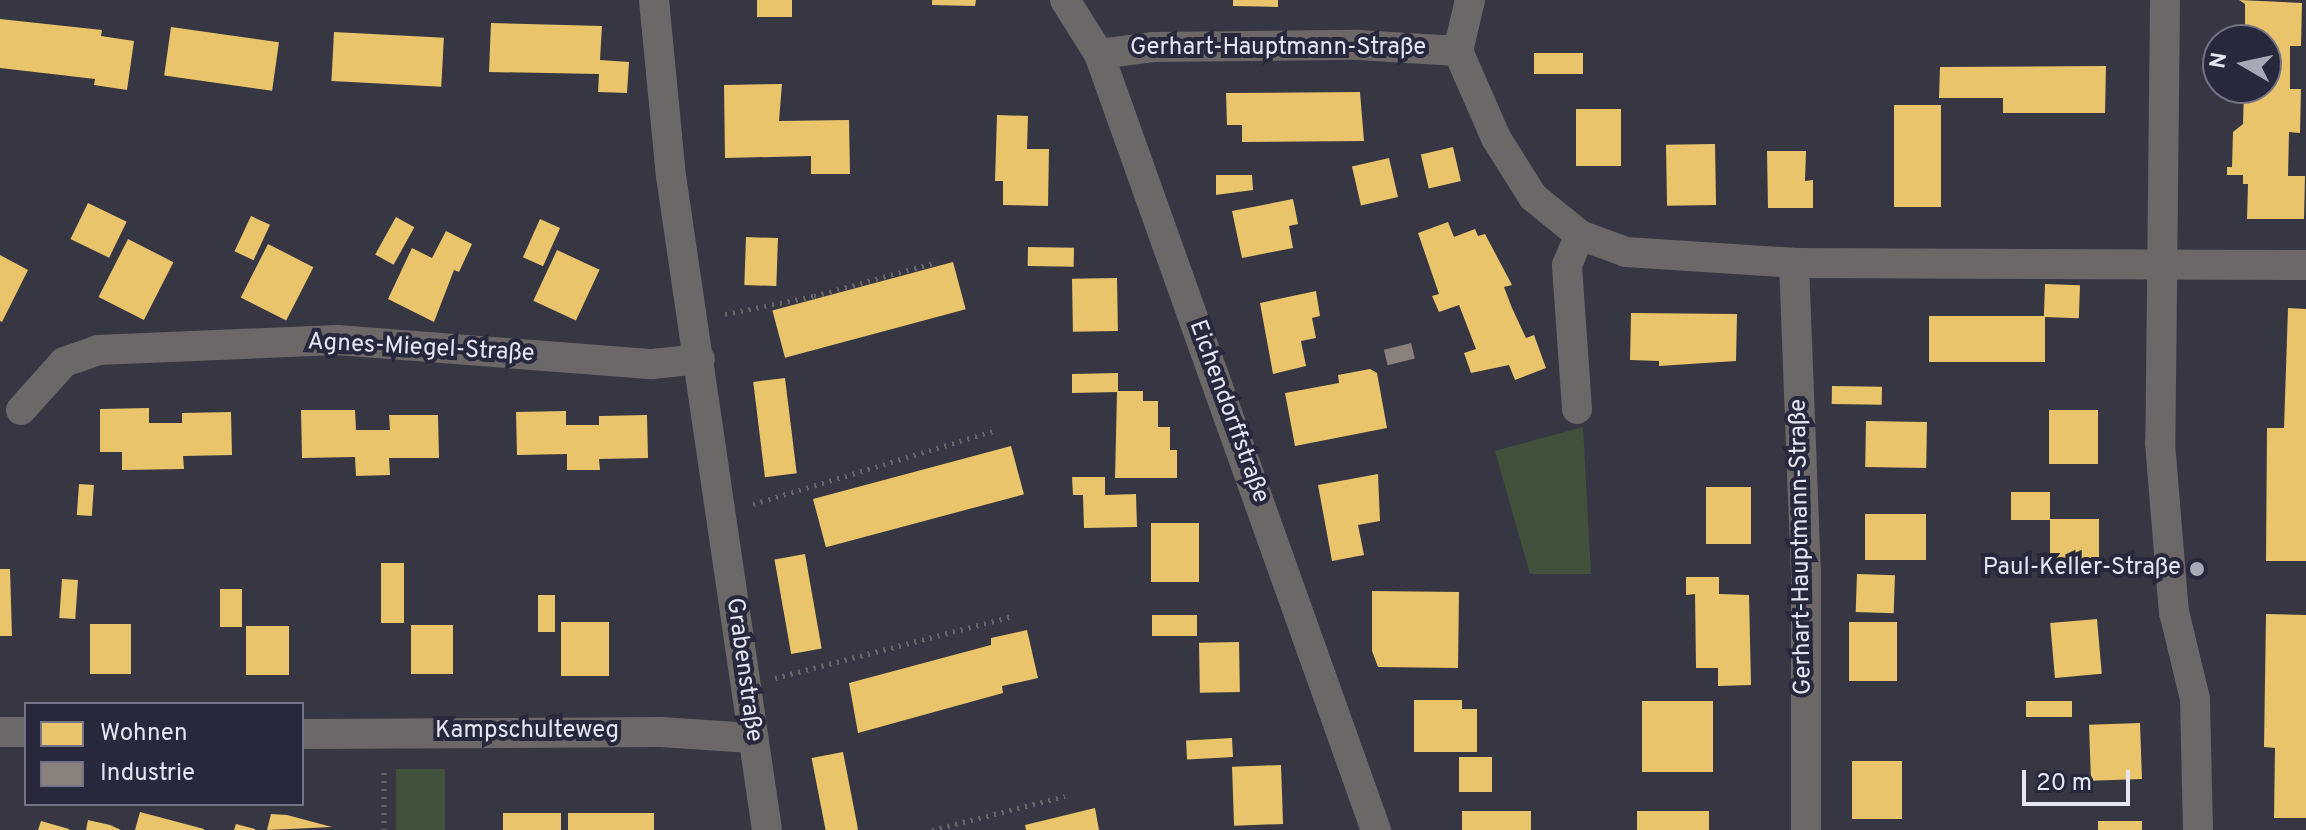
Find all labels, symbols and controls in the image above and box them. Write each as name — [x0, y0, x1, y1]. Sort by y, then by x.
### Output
north arrow — [2202, 24, 2282, 104]
street label: Gerhart-Hauptmann-Straße — [1130, 35, 1426, 63]
text: N — [2205, 51, 2234, 70]
street label: Eichendorffstraße — [1182, 317, 1274, 507]
street label: Agnes-Miegel-Straße — [307, 329, 535, 369]
street label: Gerhart-Hauptmann-Straße — [1785, 399, 1819, 695]
place label: Paul-Keller-Straße — [1983, 555, 2181, 583]
marker: Paul-Keller-Straße — [2188, 560, 2206, 578]
street label: Grabenstraße — [719, 596, 767, 744]
legend — [24, 702, 304, 806]
street label: Kampschulteweg — [435, 718, 619, 746]
text: Wohnen — [100, 719, 187, 749]
scale bar — [2026, 754, 2134, 804]
text: Industrie — [100, 759, 195, 789]
text: 20 m — [2036, 769, 2092, 799]

